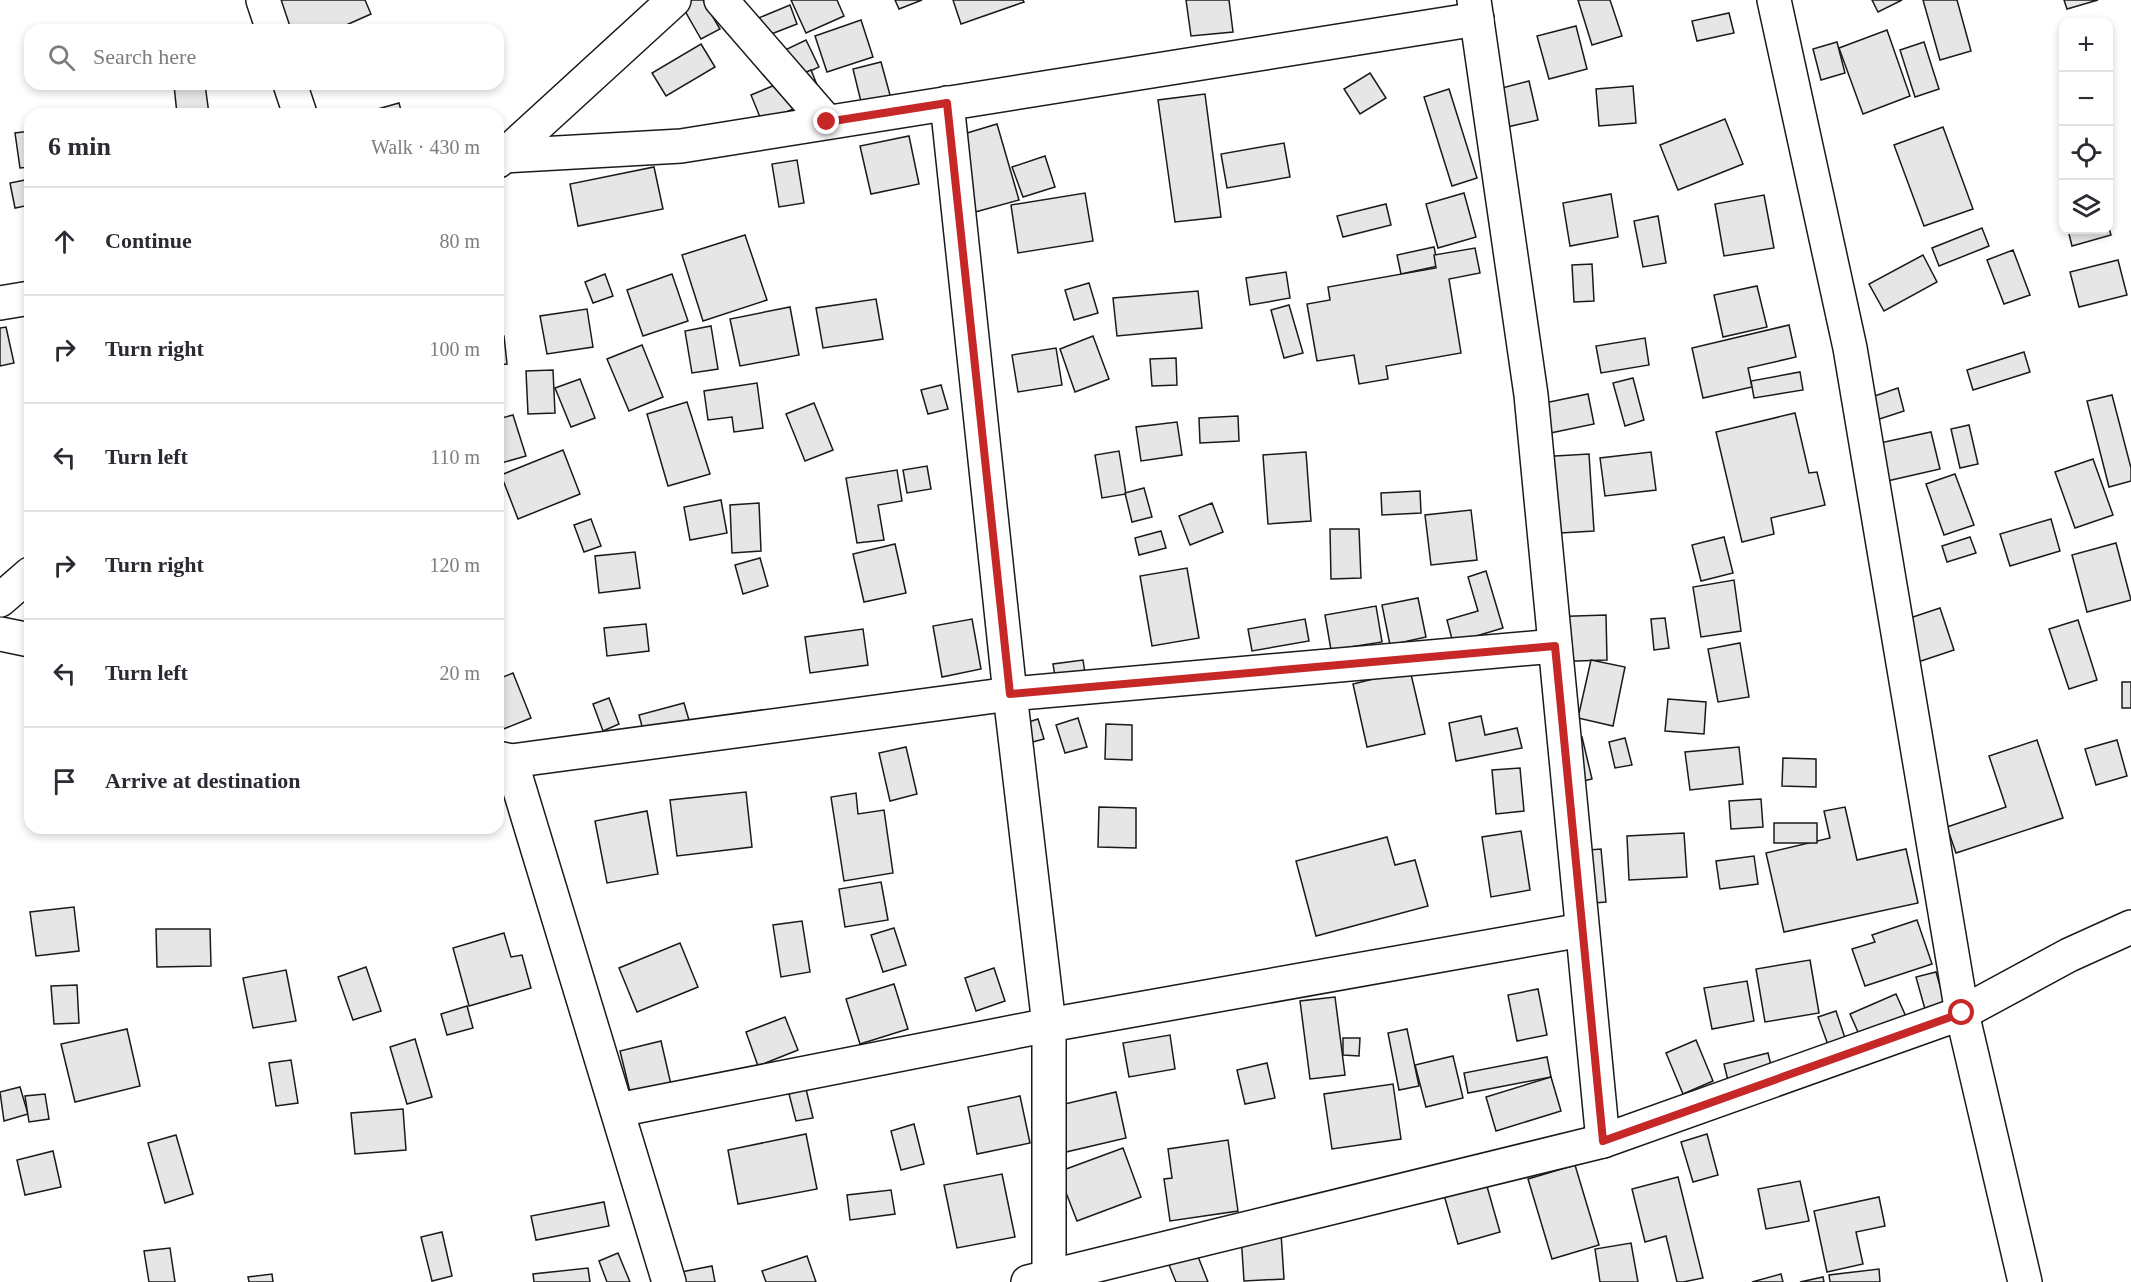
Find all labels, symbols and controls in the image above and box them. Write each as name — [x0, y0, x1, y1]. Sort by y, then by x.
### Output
map controls — [2059, 18, 2113, 234]
button: + — [2059, 18, 2113, 72]
search box — [24, 24, 504, 90]
icon: search — [45, 41, 78, 74]
text: Search here — [93, 44, 196, 69]
button: − — [2059, 72, 2113, 126]
route end — [813, 108, 839, 134]
button: locate — [2059, 126, 2113, 180]
text: 6 min — [48, 132, 111, 161]
text: Walk · 430 m — [371, 136, 480, 158]
button: layers — [2059, 180, 2113, 234]
icon: ahead — [48, 225, 81, 258]
text: Continue — [105, 228, 192, 253]
text: 80 m — [439, 230, 480, 252]
icon: right — [48, 333, 81, 366]
text: Turn right — [105, 336, 204, 361]
text: 100 m — [429, 338, 480, 360]
icon: left — [48, 441, 81, 474]
text: Turn left — [105, 444, 188, 469]
text: 110 m — [430, 446, 480, 468]
icon: right — [48, 549, 81, 582]
text: Turn right — [105, 552, 204, 577]
text: 120 m — [429, 554, 480, 576]
icon: left — [48, 657, 81, 690]
text: Turn left — [105, 660, 188, 685]
text: 20 m — [439, 662, 480, 684]
icon: arrive — [48, 765, 81, 798]
text: Arrive at destination — [105, 768, 301, 793]
route start — [1948, 999, 1974, 1025]

